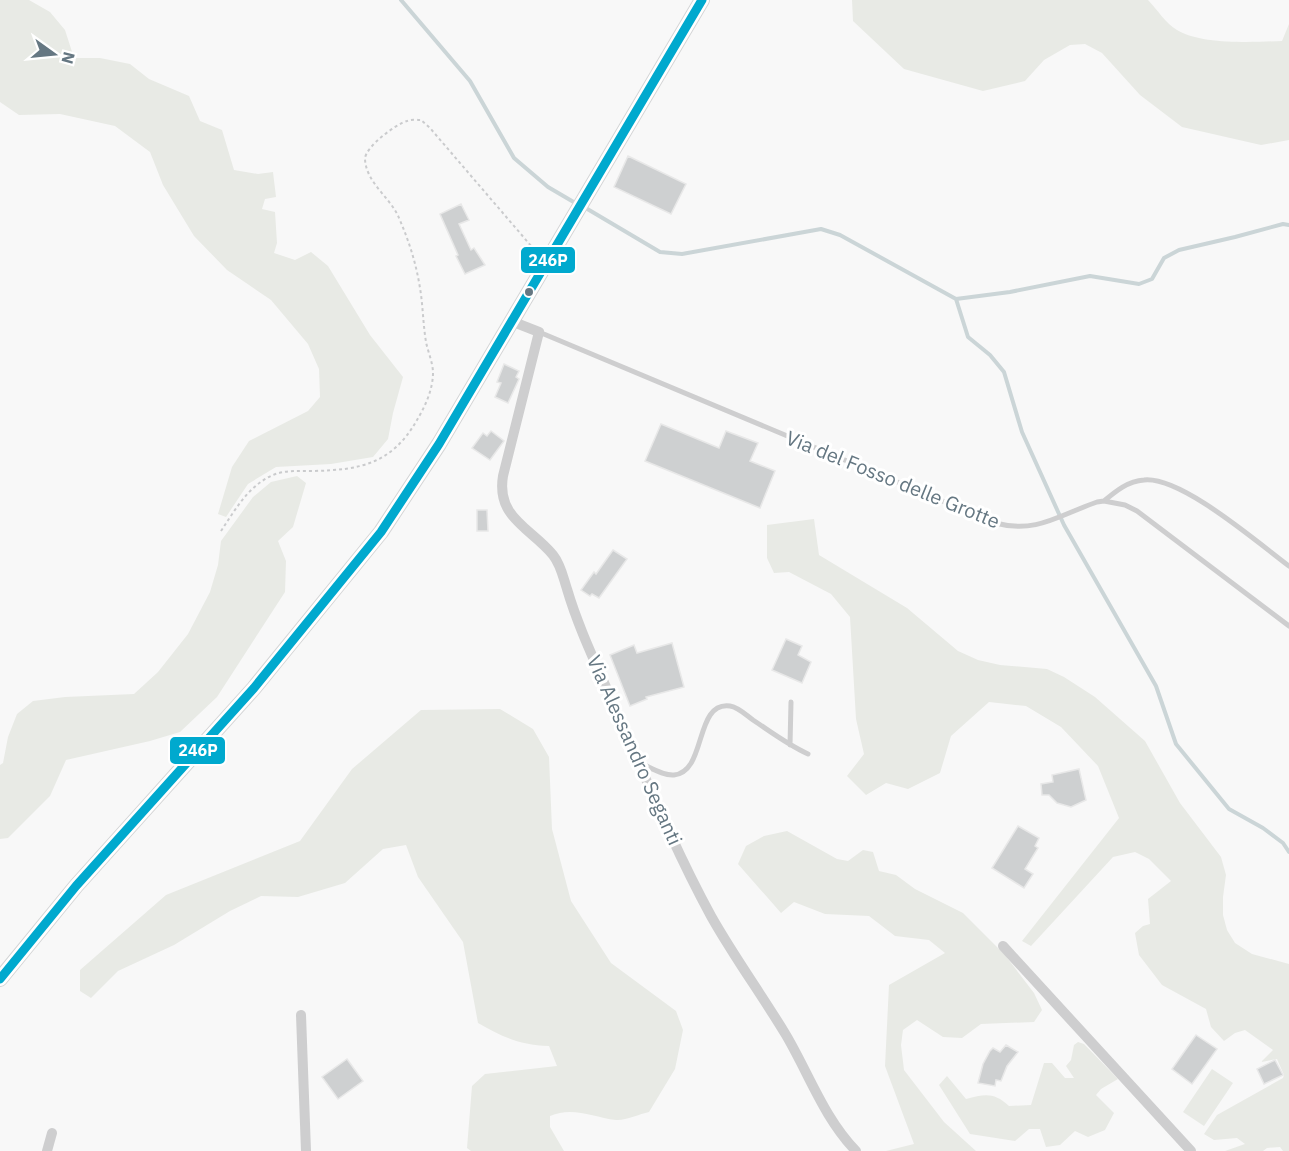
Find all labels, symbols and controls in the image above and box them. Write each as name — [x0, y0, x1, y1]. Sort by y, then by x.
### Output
north arrow — [24, 24, 84, 84]
text: N — [57, 50, 80, 66]
line badge: 246P — [520, 246, 576, 274]
text: 246P — [528, 250, 568, 270]
unlabelled marker — [523, 286, 535, 298]
street label: Via del Fosso delle Grotte — [782, 424, 1004, 534]
street label: Via Alessandro Seganti — [581, 651, 689, 849]
line badge: 246P — [169, 736, 226, 765]
text: 246P — [178, 740, 218, 760]

